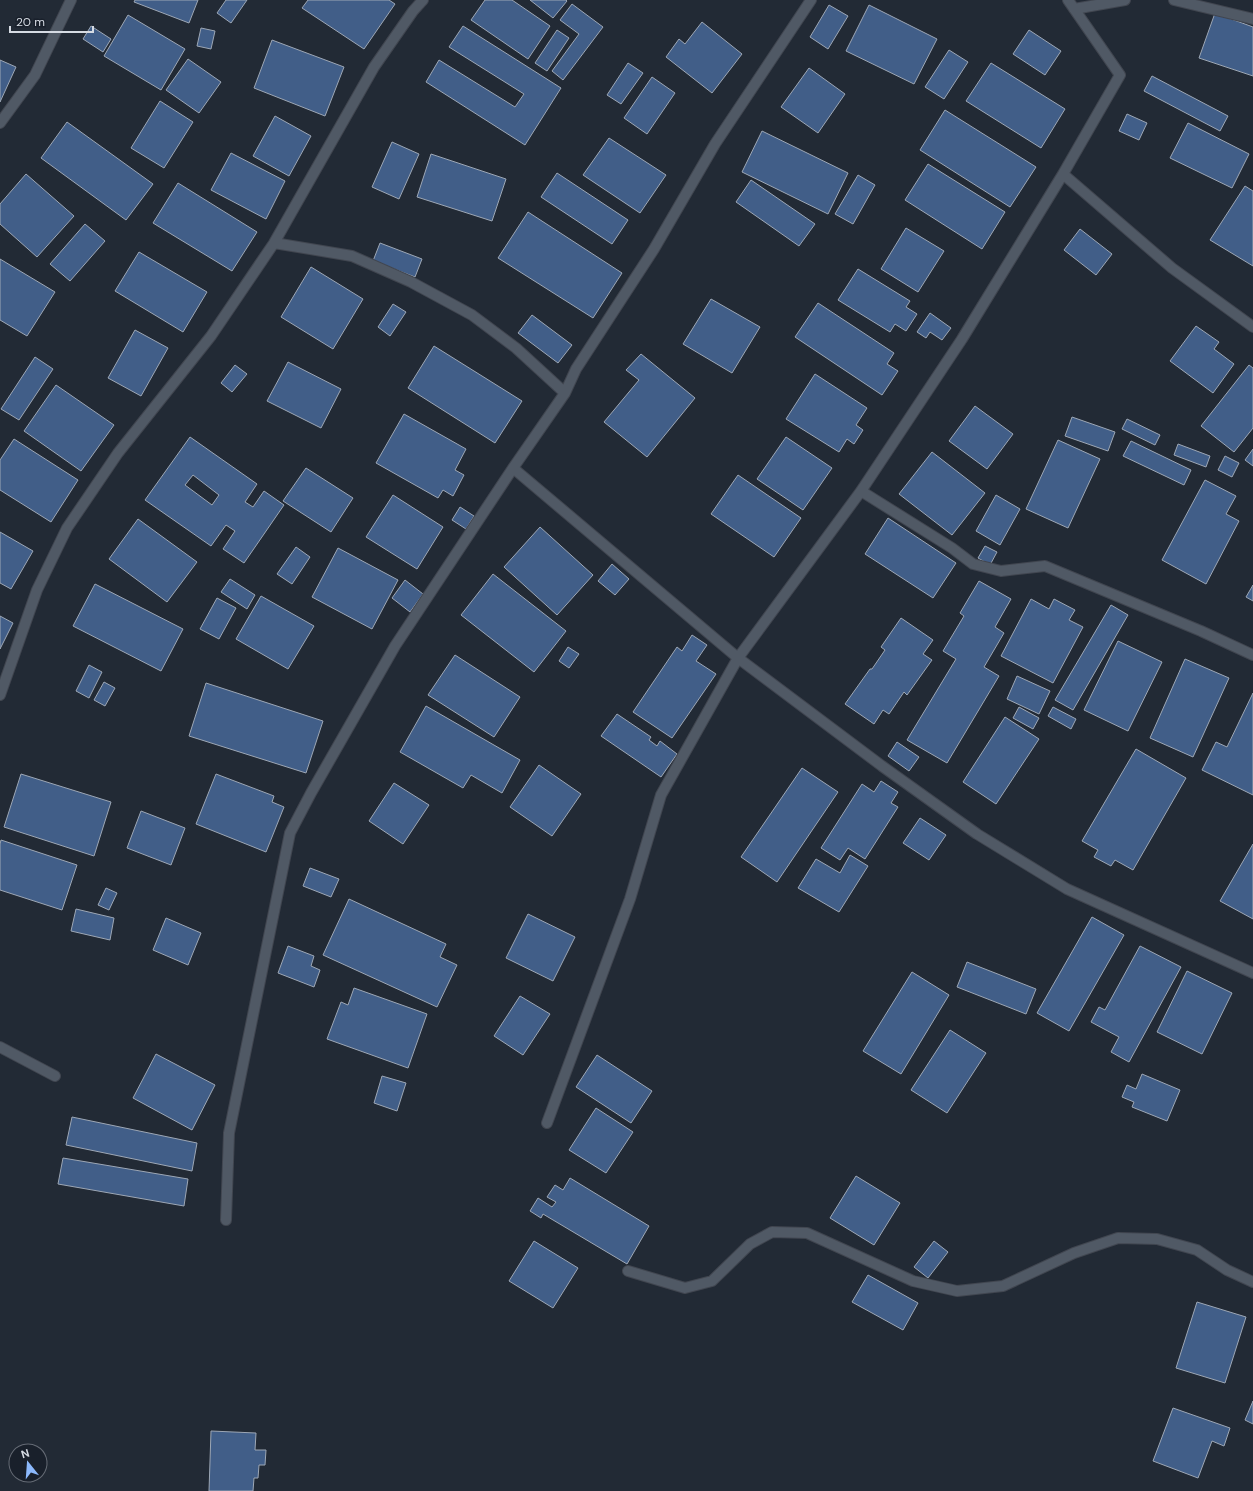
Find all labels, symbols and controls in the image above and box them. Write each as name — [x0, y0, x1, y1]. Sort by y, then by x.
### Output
scale bar — [10, 8, 93, 34]
text: 20 m — [16, 14, 45, 30]
north arrow — [8, 1443, 48, 1483]
text: N — [19, 1446, 31, 1461]

